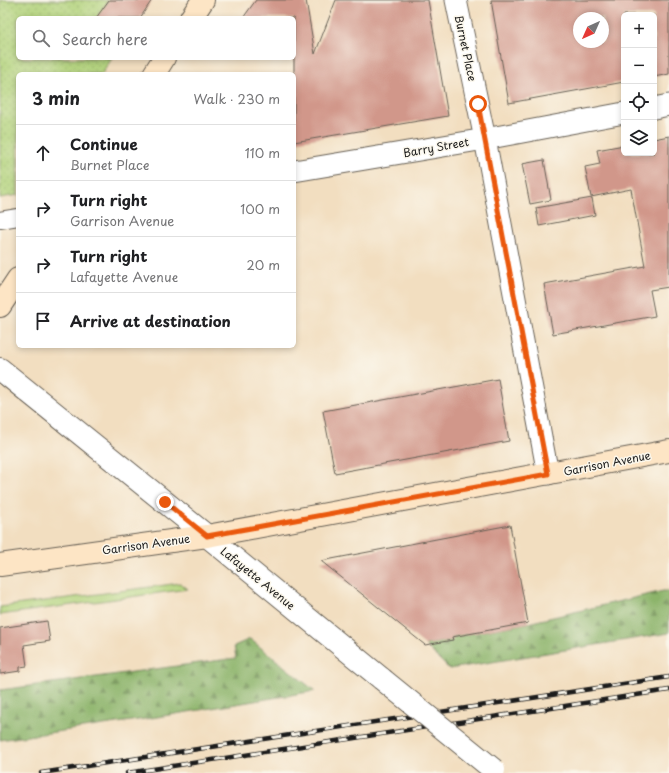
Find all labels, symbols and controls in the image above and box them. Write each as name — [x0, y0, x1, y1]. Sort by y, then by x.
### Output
north arrow — [573, 12, 609, 48]
map controls — [621, 12, 657, 156]
button: + — [621, 12, 657, 48]
street label: Burnet Place — [451, 13, 481, 83]
search box — [16, 16, 296, 60]
icon: search — [30, 27, 52, 49]
text: Search here — [62, 27, 148, 50]
button: − — [621, 48, 657, 84]
button: locate — [621, 84, 657, 120]
text: 3 min — [32, 85, 80, 111]
text: Walk · 230 m — [193, 89, 280, 108]
route start — [469, 95, 487, 113]
button: layers — [621, 120, 657, 156]
text: Continue — [70, 132, 138, 155]
street label: Barry Street — [402, 133, 471, 161]
icon: ahead — [32, 142, 54, 164]
text: 110 m — [245, 143, 280, 162]
text: Burnet Place — [70, 155, 149, 174]
text: Turn right — [70, 188, 147, 211]
icon: right — [32, 198, 54, 220]
text: 100 m — [240, 199, 280, 218]
text: Garrison Avenue — [70, 211, 174, 230]
text: Turn right — [70, 244, 147, 267]
icon: right — [32, 254, 54, 276]
text: 20 m — [246, 255, 280, 274]
text: Lafayette Avenue — [70, 267, 178, 286]
text: Arrive at destination — [70, 309, 231, 332]
icon: arrive — [32, 310, 54, 332]
street label: Garrison Avenue — [562, 446, 652, 480]
route end — [156, 493, 174, 511]
street label: Garrison Avenue — [101, 529, 191, 559]
street label: Lafayette Avenue — [217, 543, 299, 614]

